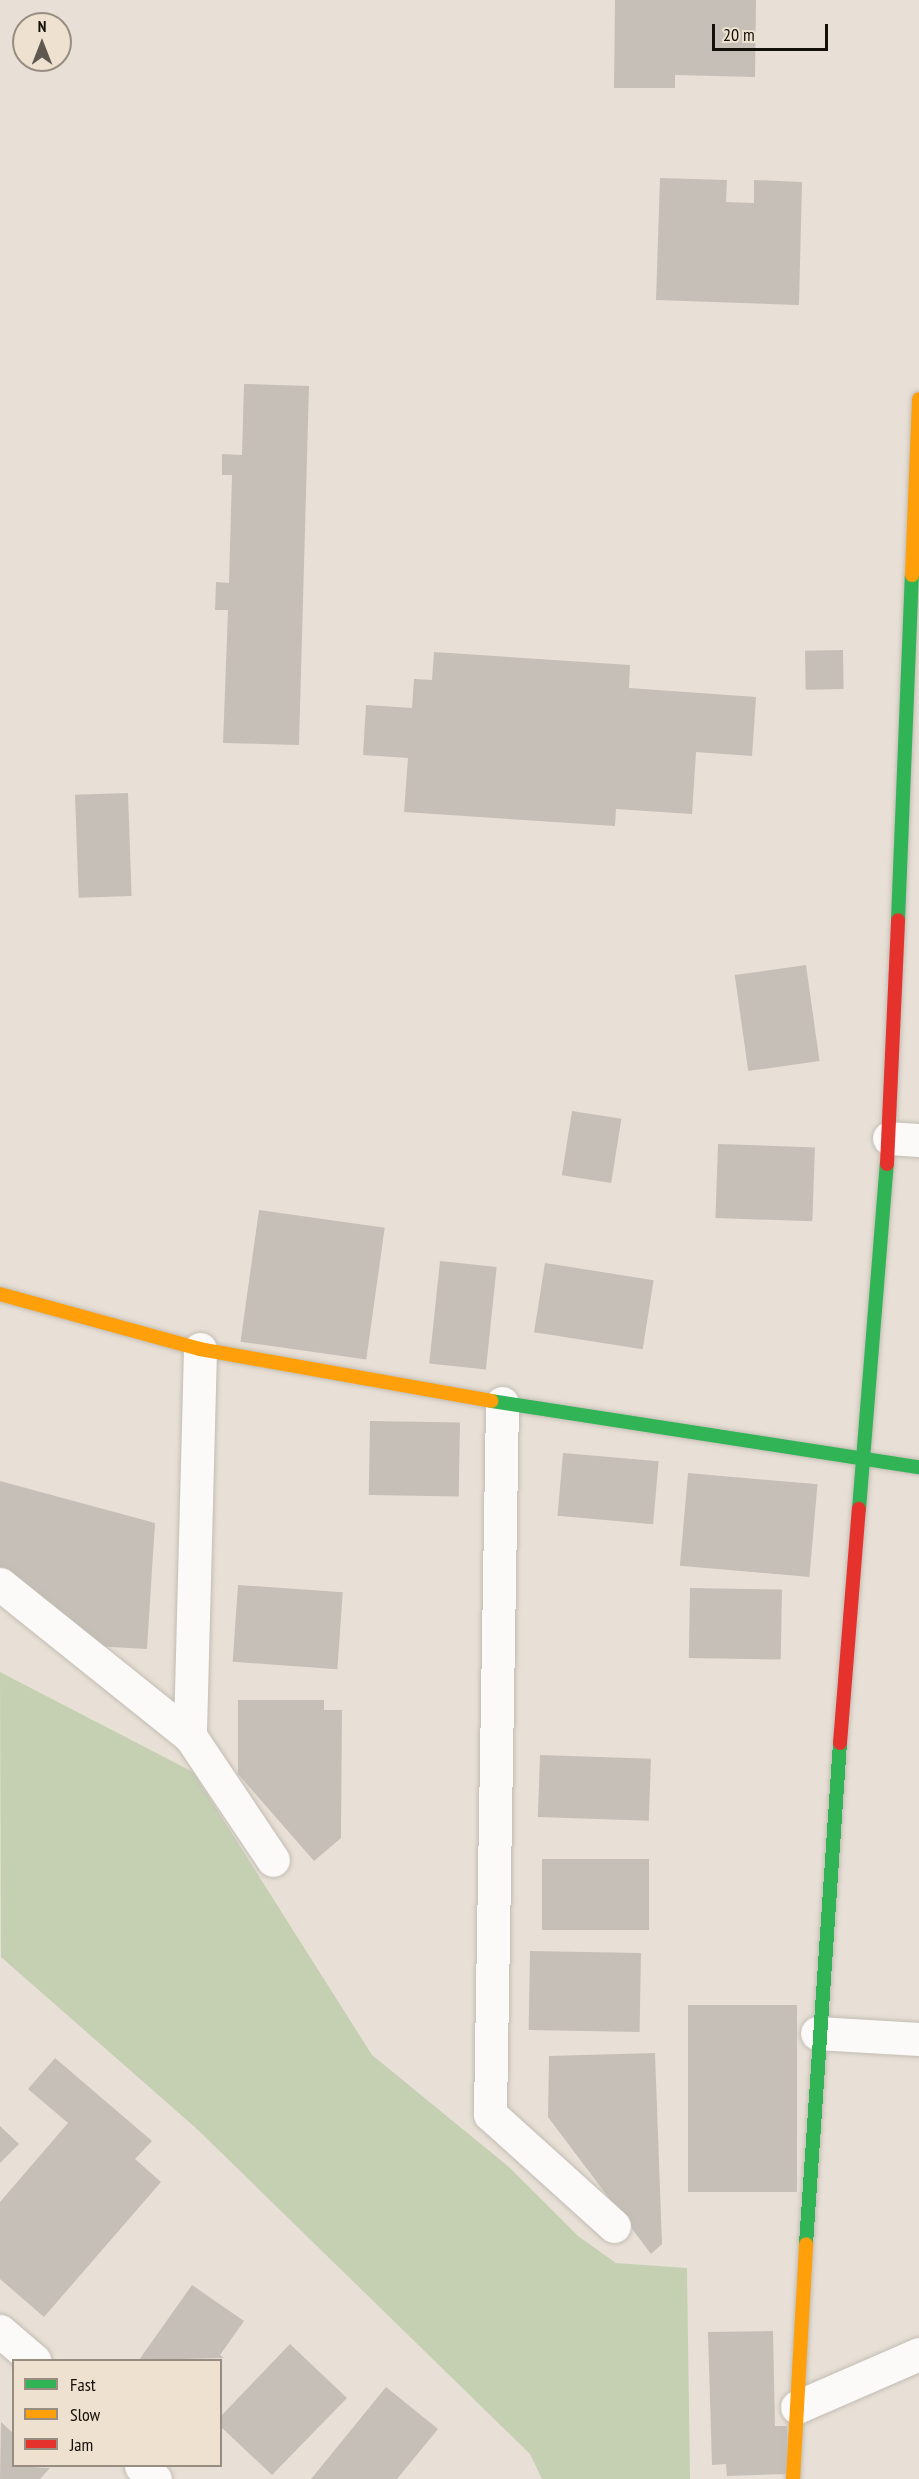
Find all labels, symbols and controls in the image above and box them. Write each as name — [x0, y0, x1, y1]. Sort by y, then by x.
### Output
north arrow — [12, 12, 72, 72]
scale bar — [715, 12, 830, 50]
text: N — [38, 16, 46, 36]
text: 20 m — [723, 23, 755, 46]
legend — [12, 2359, 222, 2467]
text: Fast — [70, 2373, 96, 2396]
text: Slow — [70, 2403, 100, 2426]
text: Jam — [70, 2433, 93, 2456]

